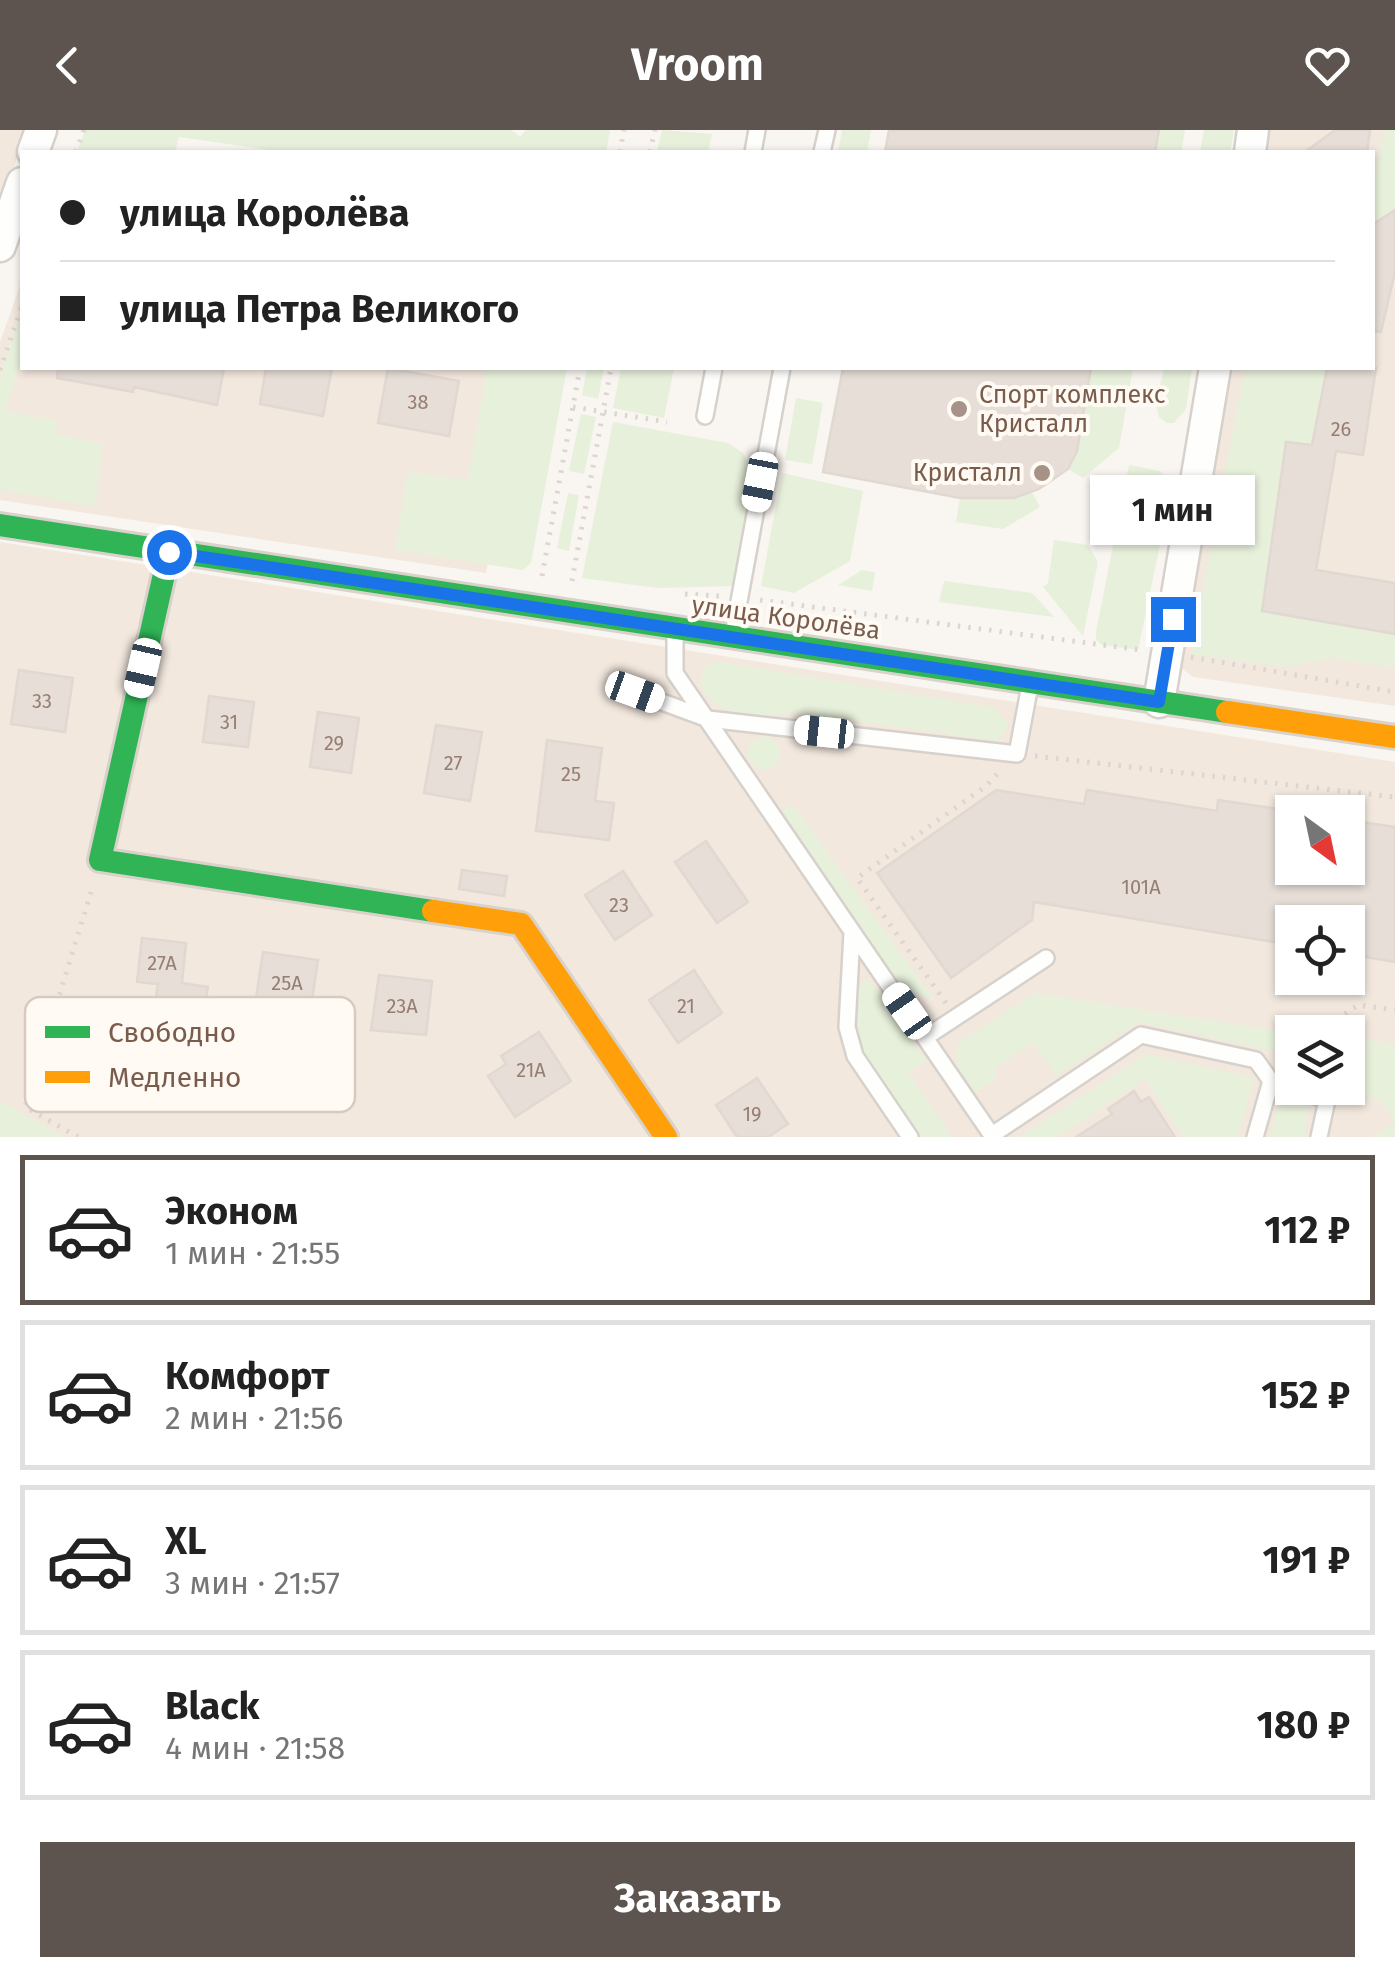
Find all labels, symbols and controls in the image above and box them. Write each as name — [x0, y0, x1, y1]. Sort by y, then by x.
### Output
icon: back — [40, 38, 95, 93]
text: Vroom — [631, 38, 764, 92]
icon: heart — [1300, 38, 1355, 93]
text: улица Королёва — [120, 190, 410, 236]
text: улица Петра Великого — [120, 286, 519, 332]
place label: Спорт комплекс Кристалл — [979, 380, 1166, 439]
house number: 38 — [408, 390, 429, 414]
marker: Спорт комплекс Кристалл — [948, 398, 970, 420]
house number: 26 — [1331, 417, 1351, 441]
car — [740, 450, 780, 514]
place label: Кристалл — [913, 458, 1022, 488]
marker: Кристалл — [1031, 462, 1053, 484]
callout: 1 мин — [1090, 474, 1256, 544]
text: 1 мин — [1132, 491, 1213, 529]
route start — [147, 530, 192, 575]
street label: улица Королёва — [690, 590, 882, 646]
route end — [1151, 597, 1196, 642]
car — [122, 635, 164, 701]
car — [602, 668, 668, 716]
house number: 33 — [32, 689, 52, 713]
house number: 31 — [220, 710, 238, 734]
car — [793, 714, 855, 750]
house number: 29 — [324, 731, 344, 755]
house number: 27 — [444, 751, 462, 775]
house number: 25 — [561, 762, 581, 786]
north arrow — [1275, 795, 1365, 885]
map controls — [1275, 795, 1365, 1105]
house number: 101А — [1121, 875, 1161, 899]
house number: 23 — [609, 893, 629, 917]
button: locate — [1275, 905, 1365, 995]
house number: 27А — [147, 951, 177, 975]
house number: 25А — [271, 971, 303, 995]
car — [878, 978, 936, 1044]
house number: 23А — [386, 994, 418, 1018]
house number: 21 — [677, 994, 695, 1018]
legend — [25, 997, 355, 1112]
button: layers — [1275, 1015, 1365, 1105]
text: Свободно — [108, 1016, 236, 1049]
house number: 21А — [516, 1058, 546, 1082]
text: Медленно — [108, 1061, 241, 1094]
house number: 19 — [742, 1102, 762, 1126]
icon: car — [45, 1185, 135, 1275]
text: Эконом — [165, 1188, 298, 1234]
text: 112 ₽ — [1264, 1207, 1350, 1253]
text: 1 мин · 21:55 — [165, 1234, 340, 1272]
icon: car — [45, 1350, 135, 1440]
text: Комфорт — [165, 1353, 329, 1399]
text: 152 ₽ — [1261, 1372, 1350, 1418]
text: 2 мин · 21:56 — [165, 1399, 343, 1437]
icon: car — [45, 1515, 135, 1605]
text: XL — [165, 1518, 207, 1564]
text: 191 ₽ — [1263, 1537, 1350, 1583]
text: 3 мин · 21:57 — [165, 1564, 340, 1602]
icon: car — [45, 1680, 135, 1770]
text: Black — [165, 1683, 260, 1729]
text: 180 ₽ — [1256, 1702, 1350, 1748]
text: 4 мин · 21:58 — [165, 1729, 345, 1767]
button: Заказать — [40, 1842, 1355, 1957]

